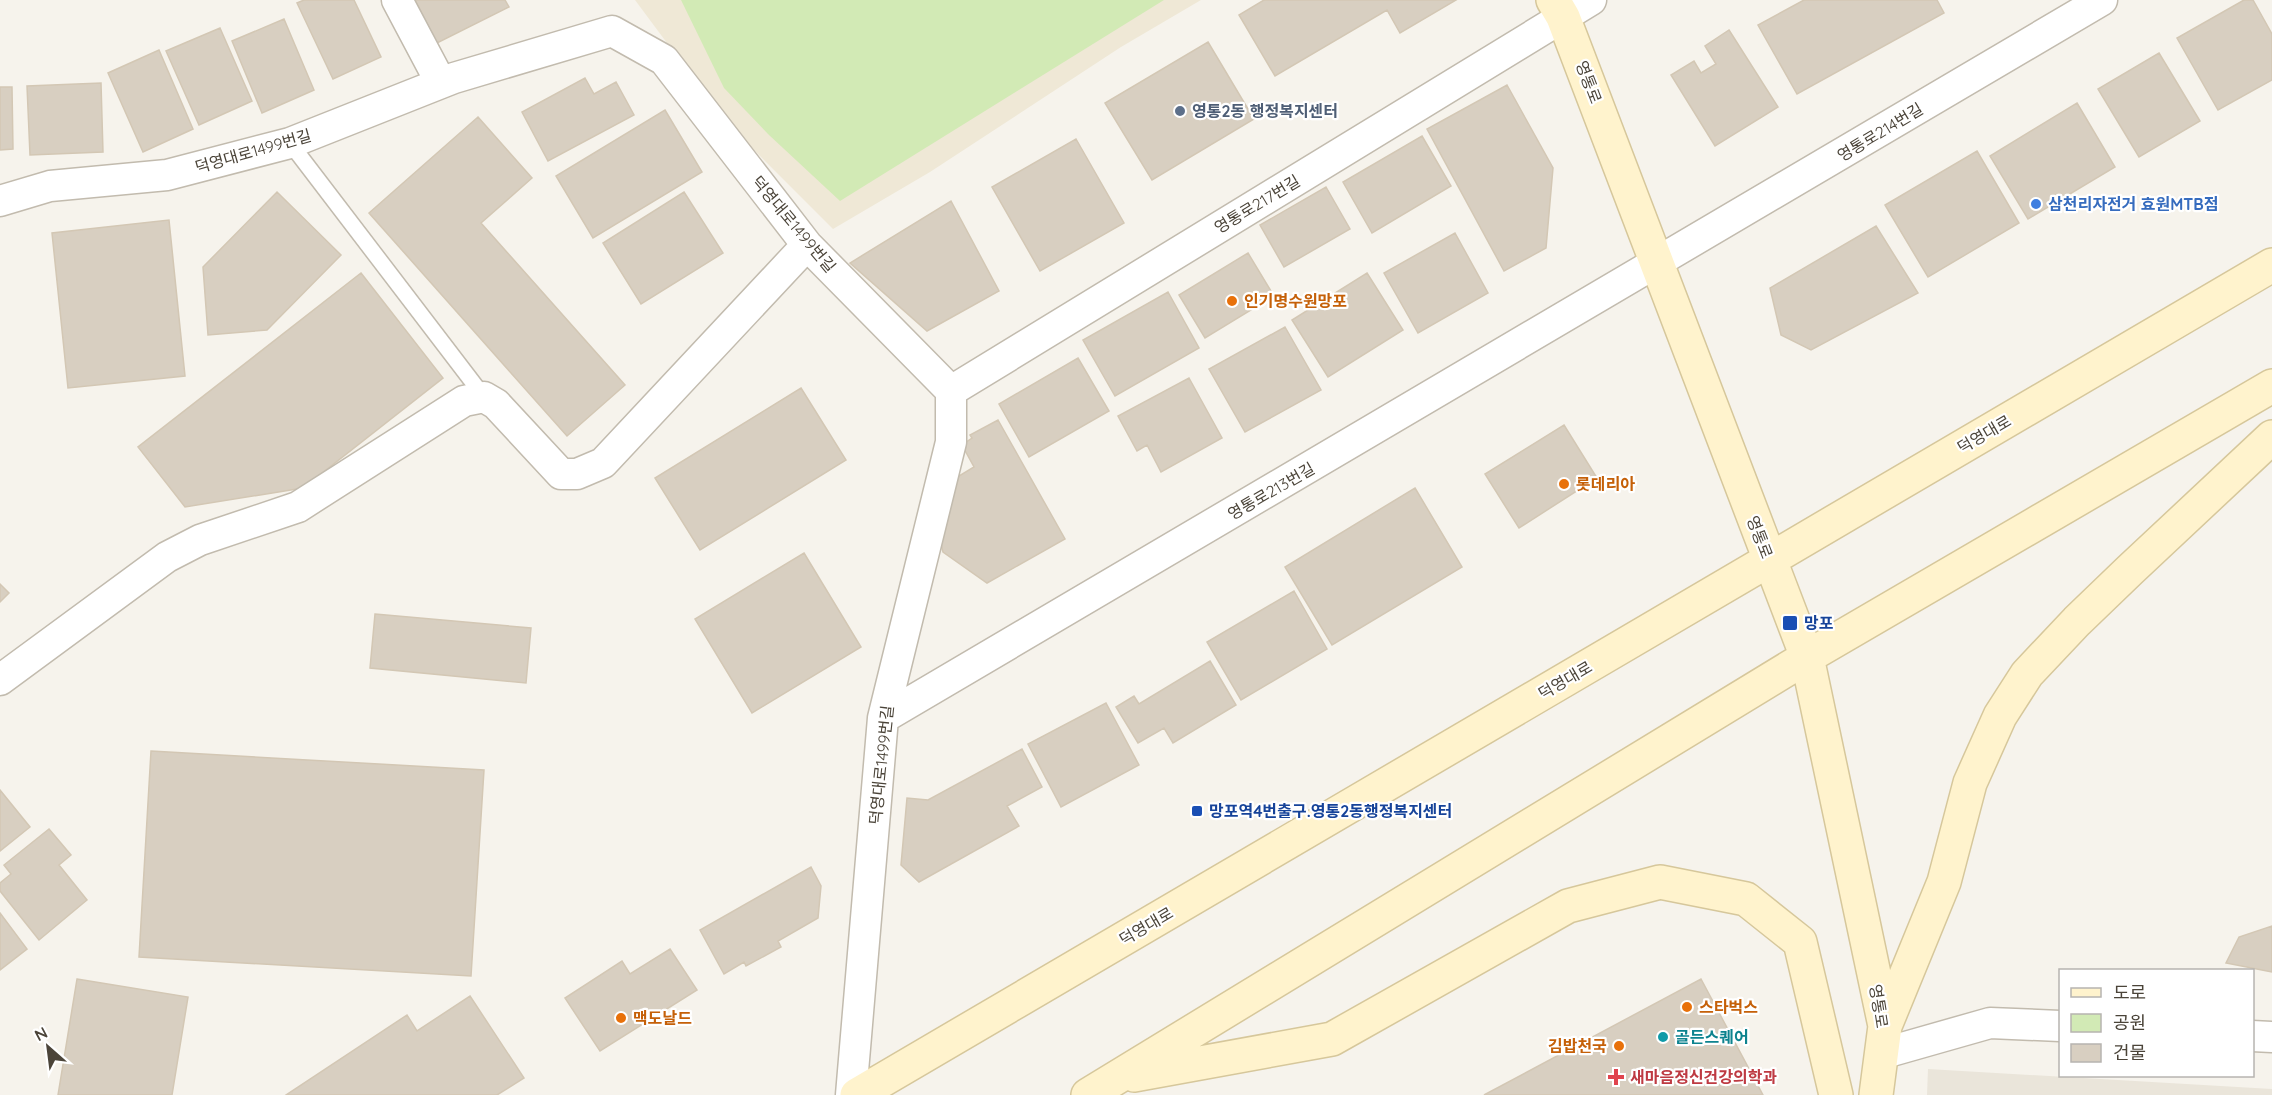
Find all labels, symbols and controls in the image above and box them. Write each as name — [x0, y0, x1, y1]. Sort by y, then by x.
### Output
street label: 영통로 — [1572, 58, 1606, 106]
street label: 영통로214번길 — [1833, 99, 1927, 165]
place label: 영통2동 행정복지센터 — [1192, 101, 1338, 121]
marker: 영통2동 행정복지센터 — [1173, 104, 1187, 118]
street label: 덕영대로1499번길 — [193, 125, 313, 177]
street label: 영통로217번길 — [1210, 171, 1304, 237]
street label: 덕영대로1499번길 — [748, 172, 840, 276]
place label: 삼천리자전거 효원MTB점 — [2048, 194, 2219, 214]
marker: 삼천리자전거 효원MTB점 — [2029, 197, 2043, 211]
place label: 인기명수원망포 — [1244, 291, 1347, 311]
marker: 인기명수원망포 — [1225, 294, 1239, 308]
street label: 덕영대로 — [1953, 410, 2015, 457]
street label: 영통로213번길 — [1224, 458, 1318, 524]
place label: 롯데리아 — [1576, 474, 1635, 494]
marker: 롯데리아 — [1557, 477, 1571, 491]
street label: 영통로 — [1743, 513, 1777, 561]
place label: 망포 — [1804, 613, 1834, 633]
marker: 망포 — [1781, 614, 1799, 632]
street label: 덕영대로 — [1534, 656, 1596, 703]
street label: 덕영대로1499번길 — [865, 704, 897, 826]
place label: 망포역4번출구.영통2동행정복지센터 — [1209, 801, 1452, 821]
marker: 망포역4번출구.영통2동행정복지센터 — [1190, 804, 1204, 818]
street label: 덕영대로 — [1115, 902, 1177, 949]
legend — [2059, 969, 2254, 1077]
text: 도로 — [2113, 981, 2146, 1004]
street label: 영통로 — [1866, 983, 1892, 1030]
place label: 스타벅스 — [1699, 997, 1758, 1017]
marker: 스타벅스 — [1680, 1000, 1694, 1014]
place label: 맥도날드 — [633, 1008, 692, 1028]
marker: 맥도날드 — [614, 1011, 628, 1025]
text: 공원 — [2113, 1011, 2146, 1034]
north arrow — [18, 1017, 78, 1077]
text: N — [31, 1022, 51, 1045]
place label: 골든스퀘어 — [1675, 1027, 1749, 1047]
marker: 골든스퀘어 — [1656, 1030, 1670, 1044]
place label: 김밥천국 — [1548, 1036, 1607, 1056]
marker: 김밥천국 — [1612, 1039, 1626, 1053]
text: 건물 — [2113, 1041, 2146, 1064]
place label: 새마음정신건강의학과 — [1630, 1067, 1777, 1087]
marker: 새마음정신건강의학과 — [1607, 1068, 1625, 1086]

